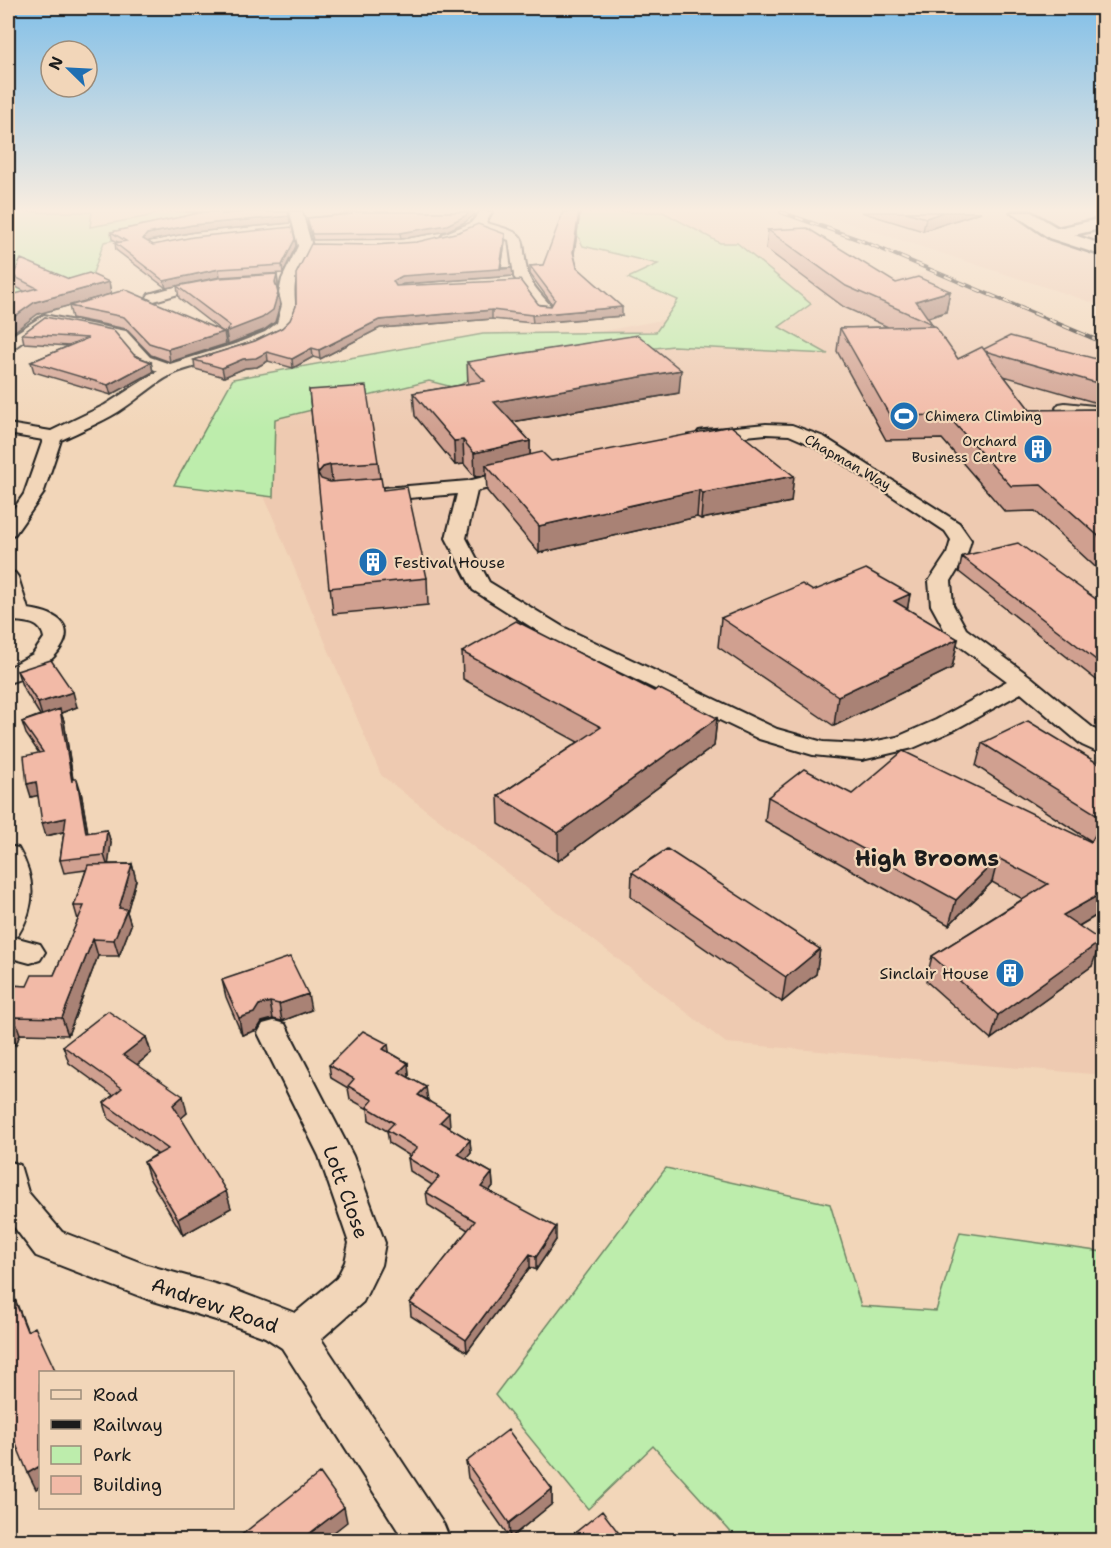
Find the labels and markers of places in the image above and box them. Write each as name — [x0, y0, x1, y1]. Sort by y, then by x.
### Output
sports icon: Chimera Climbing — [888, 400, 920, 432]
place label: Chimera Climbing — [925, 407, 1042, 425]
place label: Orchard Business Centre — [912, 432, 1017, 466]
building icon: Orchard Business Centre — [1022, 433, 1054, 465]
building icon: Festival House — [357, 546, 389, 578]
place label: Festival House — [394, 552, 505, 573]
building icon: Sinclair House — [994, 957, 1026, 989]
place label: Sinclair House — [879, 963, 989, 984]

